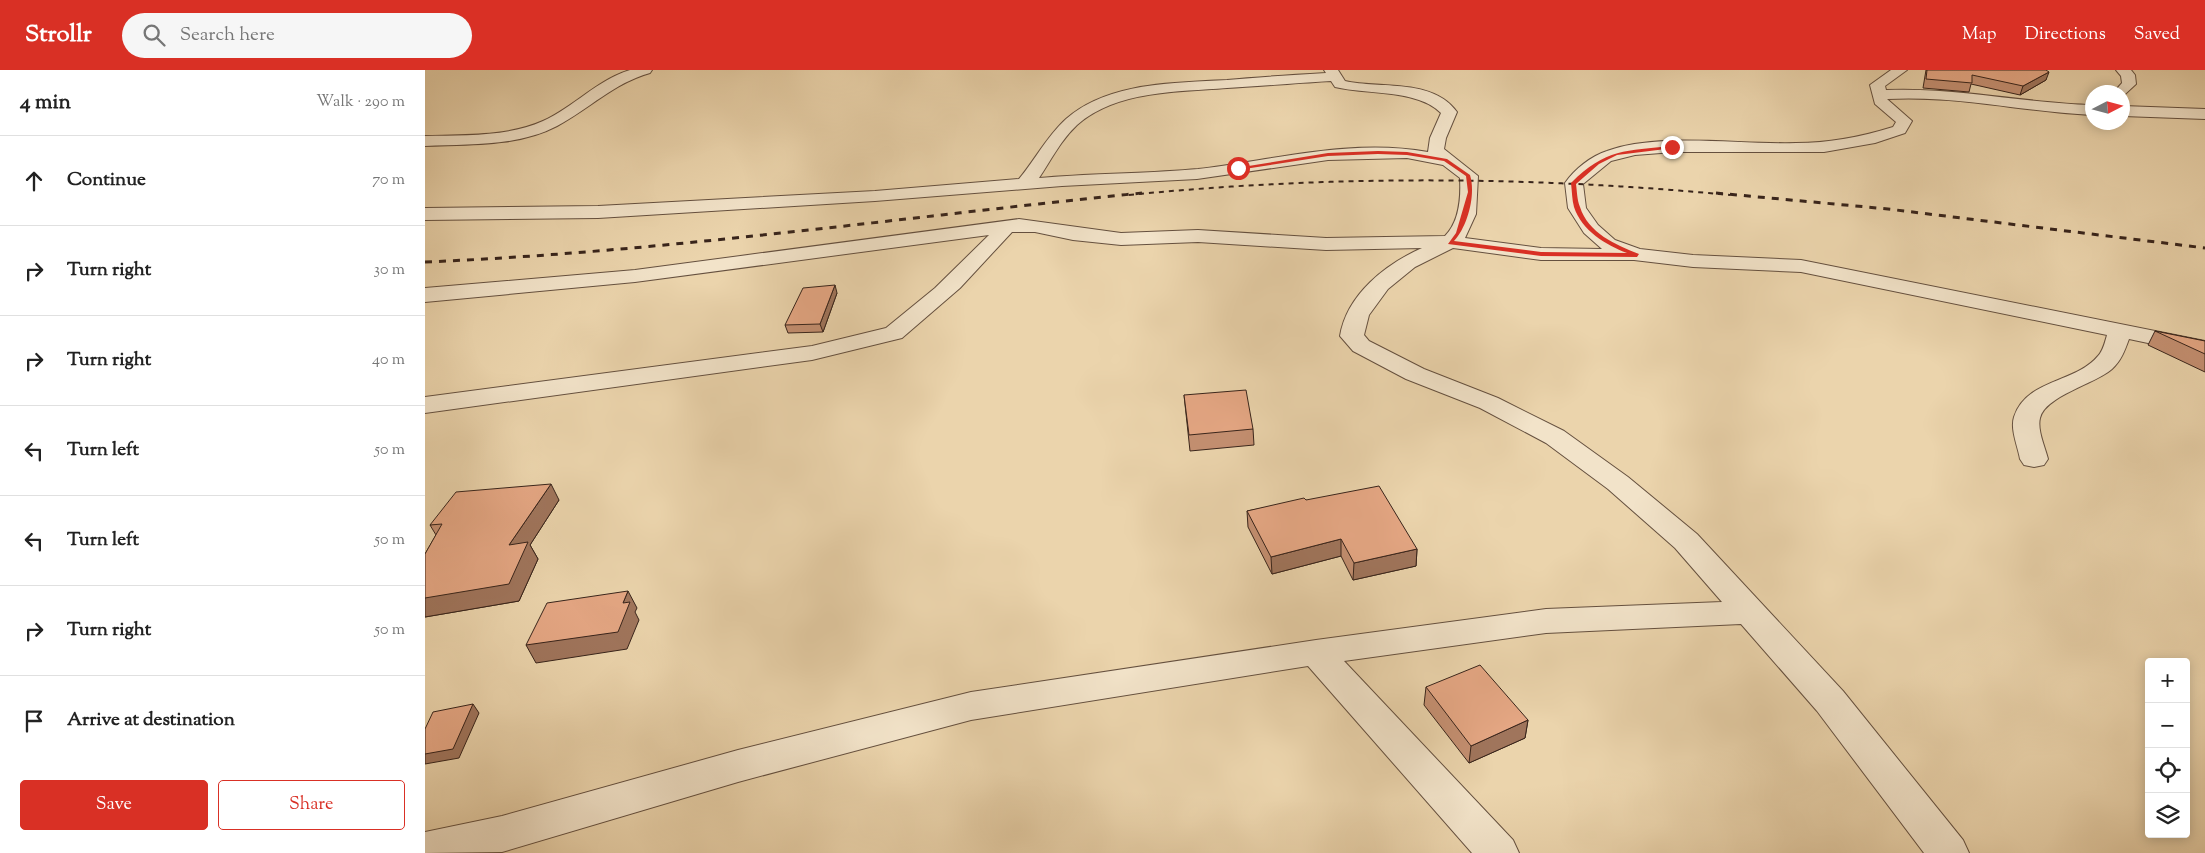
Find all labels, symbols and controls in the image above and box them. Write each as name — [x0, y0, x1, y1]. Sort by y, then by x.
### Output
search box — [122, 13, 472, 58]
text: Strollr — [25, 18, 92, 52]
icon: search — [140, 21, 168, 49]
text: Search here — [180, 22, 275, 49]
text: Map — [1962, 22, 1997, 48]
text: Directions — [2025, 22, 2106, 48]
text: Saved — [2134, 22, 2180, 48]
north arrow — [2085, 85, 2130, 130]
text: 4 min — [20, 88, 71, 118]
text: Walk · 290 m — [316, 91, 405, 114]
route end — [1661, 136, 1684, 159]
route start — [1227, 157, 1250, 180]
icon: ahead — [20, 167, 48, 195]
text: Continue — [67, 167, 146, 194]
text: 70 m — [372, 169, 405, 192]
icon: right — [20, 257, 48, 285]
text: Turn right — [67, 257, 151, 284]
text: 30 m — [374, 259, 405, 282]
icon: right — [20, 347, 48, 375]
text: Turn right — [67, 347, 151, 374]
text: 40 m — [372, 349, 405, 372]
icon: left — [20, 437, 48, 465]
text: Turn left — [67, 437, 139, 464]
text: 50 m — [374, 439, 405, 462]
icon: left — [20, 527, 48, 555]
text: Turn left — [67, 527, 139, 554]
text: 50 m — [374, 529, 405, 552]
icon: right — [20, 617, 48, 645]
text: Turn right — [67, 617, 151, 644]
text: 50 m — [374, 619, 405, 642]
map controls — [2145, 658, 2190, 838]
button: + — [2145, 658, 2190, 703]
button: − — [2145, 703, 2190, 748]
icon: arrive — [20, 707, 48, 735]
text: Arrive at destination — [67, 707, 235, 734]
button: locate — [2145, 748, 2190, 793]
button: Save — [20, 780, 208, 830]
button: Share — [218, 780, 405, 830]
button: layers — [2145, 793, 2190, 838]

